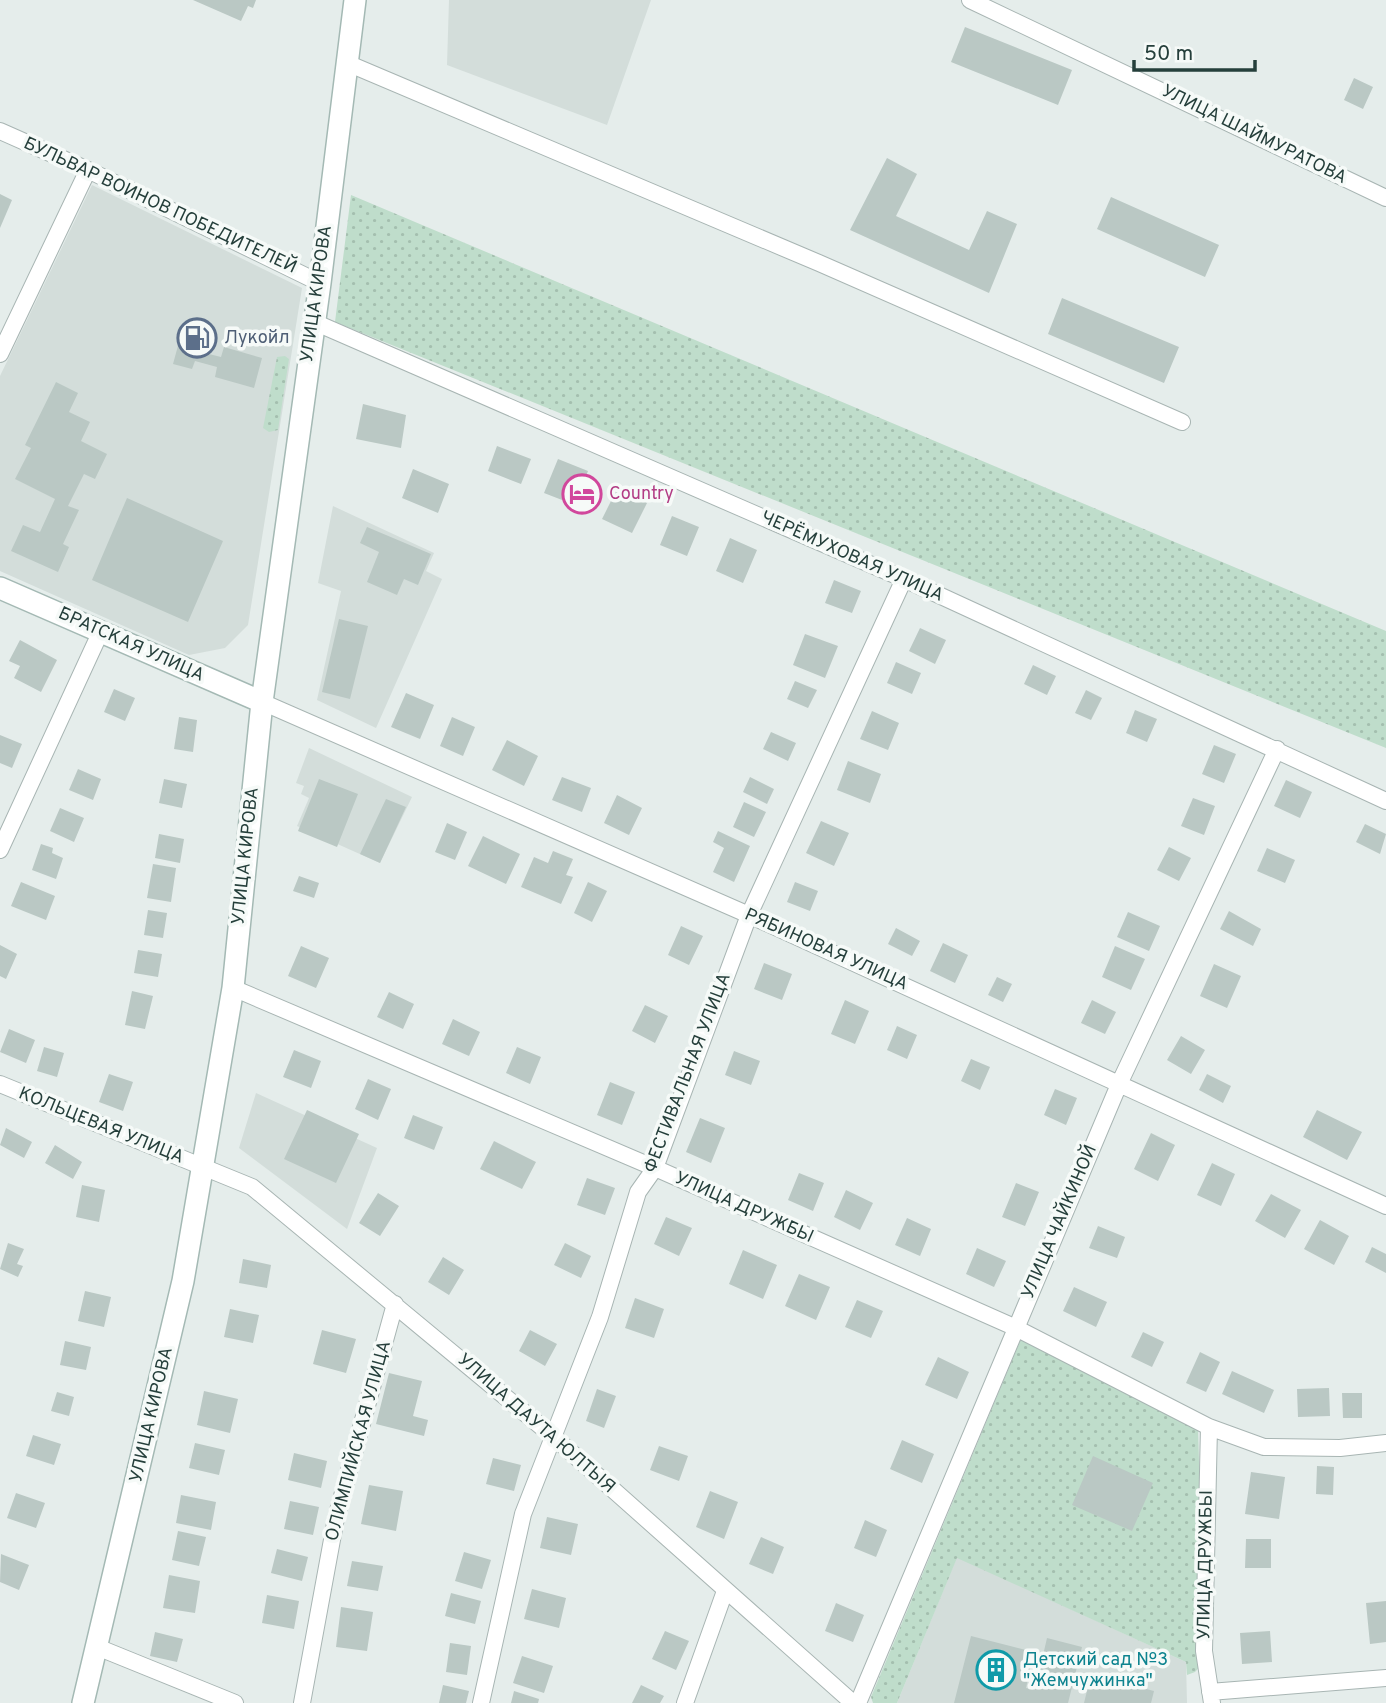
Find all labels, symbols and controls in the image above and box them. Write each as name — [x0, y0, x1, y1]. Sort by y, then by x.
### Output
scale bar — [1134, 28, 1255, 72]
text: 50 m — [1144, 41, 1193, 68]
street label: УЛИЦА ШАЙМУРАТОВА — [1158, 78, 1351, 190]
street label: БУЛЬВАР ВОИНОВ ПОБЕДИТЕЛЕЙ — [20, 131, 301, 280]
street label: УЛИЦА КИРОВА — [296, 224, 338, 364]
fuel station icon: Лукойл — [176, 317, 218, 359]
place label: Лукойл — [224, 327, 290, 350]
hotel icon: Country — [561, 473, 603, 515]
place label: Country — [609, 483, 674, 506]
street label: ЧЕРЁМУХОВАЯ УЛИЦА — [757, 504, 948, 608]
street label: БРАТСКАЯ УЛИЦА — [54, 602, 208, 688]
street label: УЛИЦА КИРОВА — [227, 786, 265, 926]
street label: РЯБИНОВАЯ УЛИЦА — [741, 904, 911, 996]
street label: ФЕСТИВАЛЬНАЯ УЛИЦА — [639, 970, 737, 1176]
street label: КОЛЬЦЕВАЯ УЛИЦА — [15, 1082, 187, 1170]
street label: УЛИЦА ЧАЙКИНОЙ — [1015, 1141, 1103, 1303]
street label: УЛИЦА ДРУЖБЫ — [671, 1167, 817, 1249]
street label: ОЛИМПИЙСКАЯ УЛИЦА — [319, 1338, 397, 1544]
street label: УЛИЦА КИРОВА — [125, 1345, 179, 1485]
street label: УЛИЦА ДАУТА ЮЛТЫЯ — [452, 1349, 620, 1499]
street label: УЛИЦА ДРУЖБЫ — [1193, 1490, 1219, 1640]
building icon: Детский сад №3 "Жемчужинка" — [975, 1649, 1017, 1691]
place label: Детский сад №3 "Жемчужинка" — [1023, 1649, 1168, 1693]

